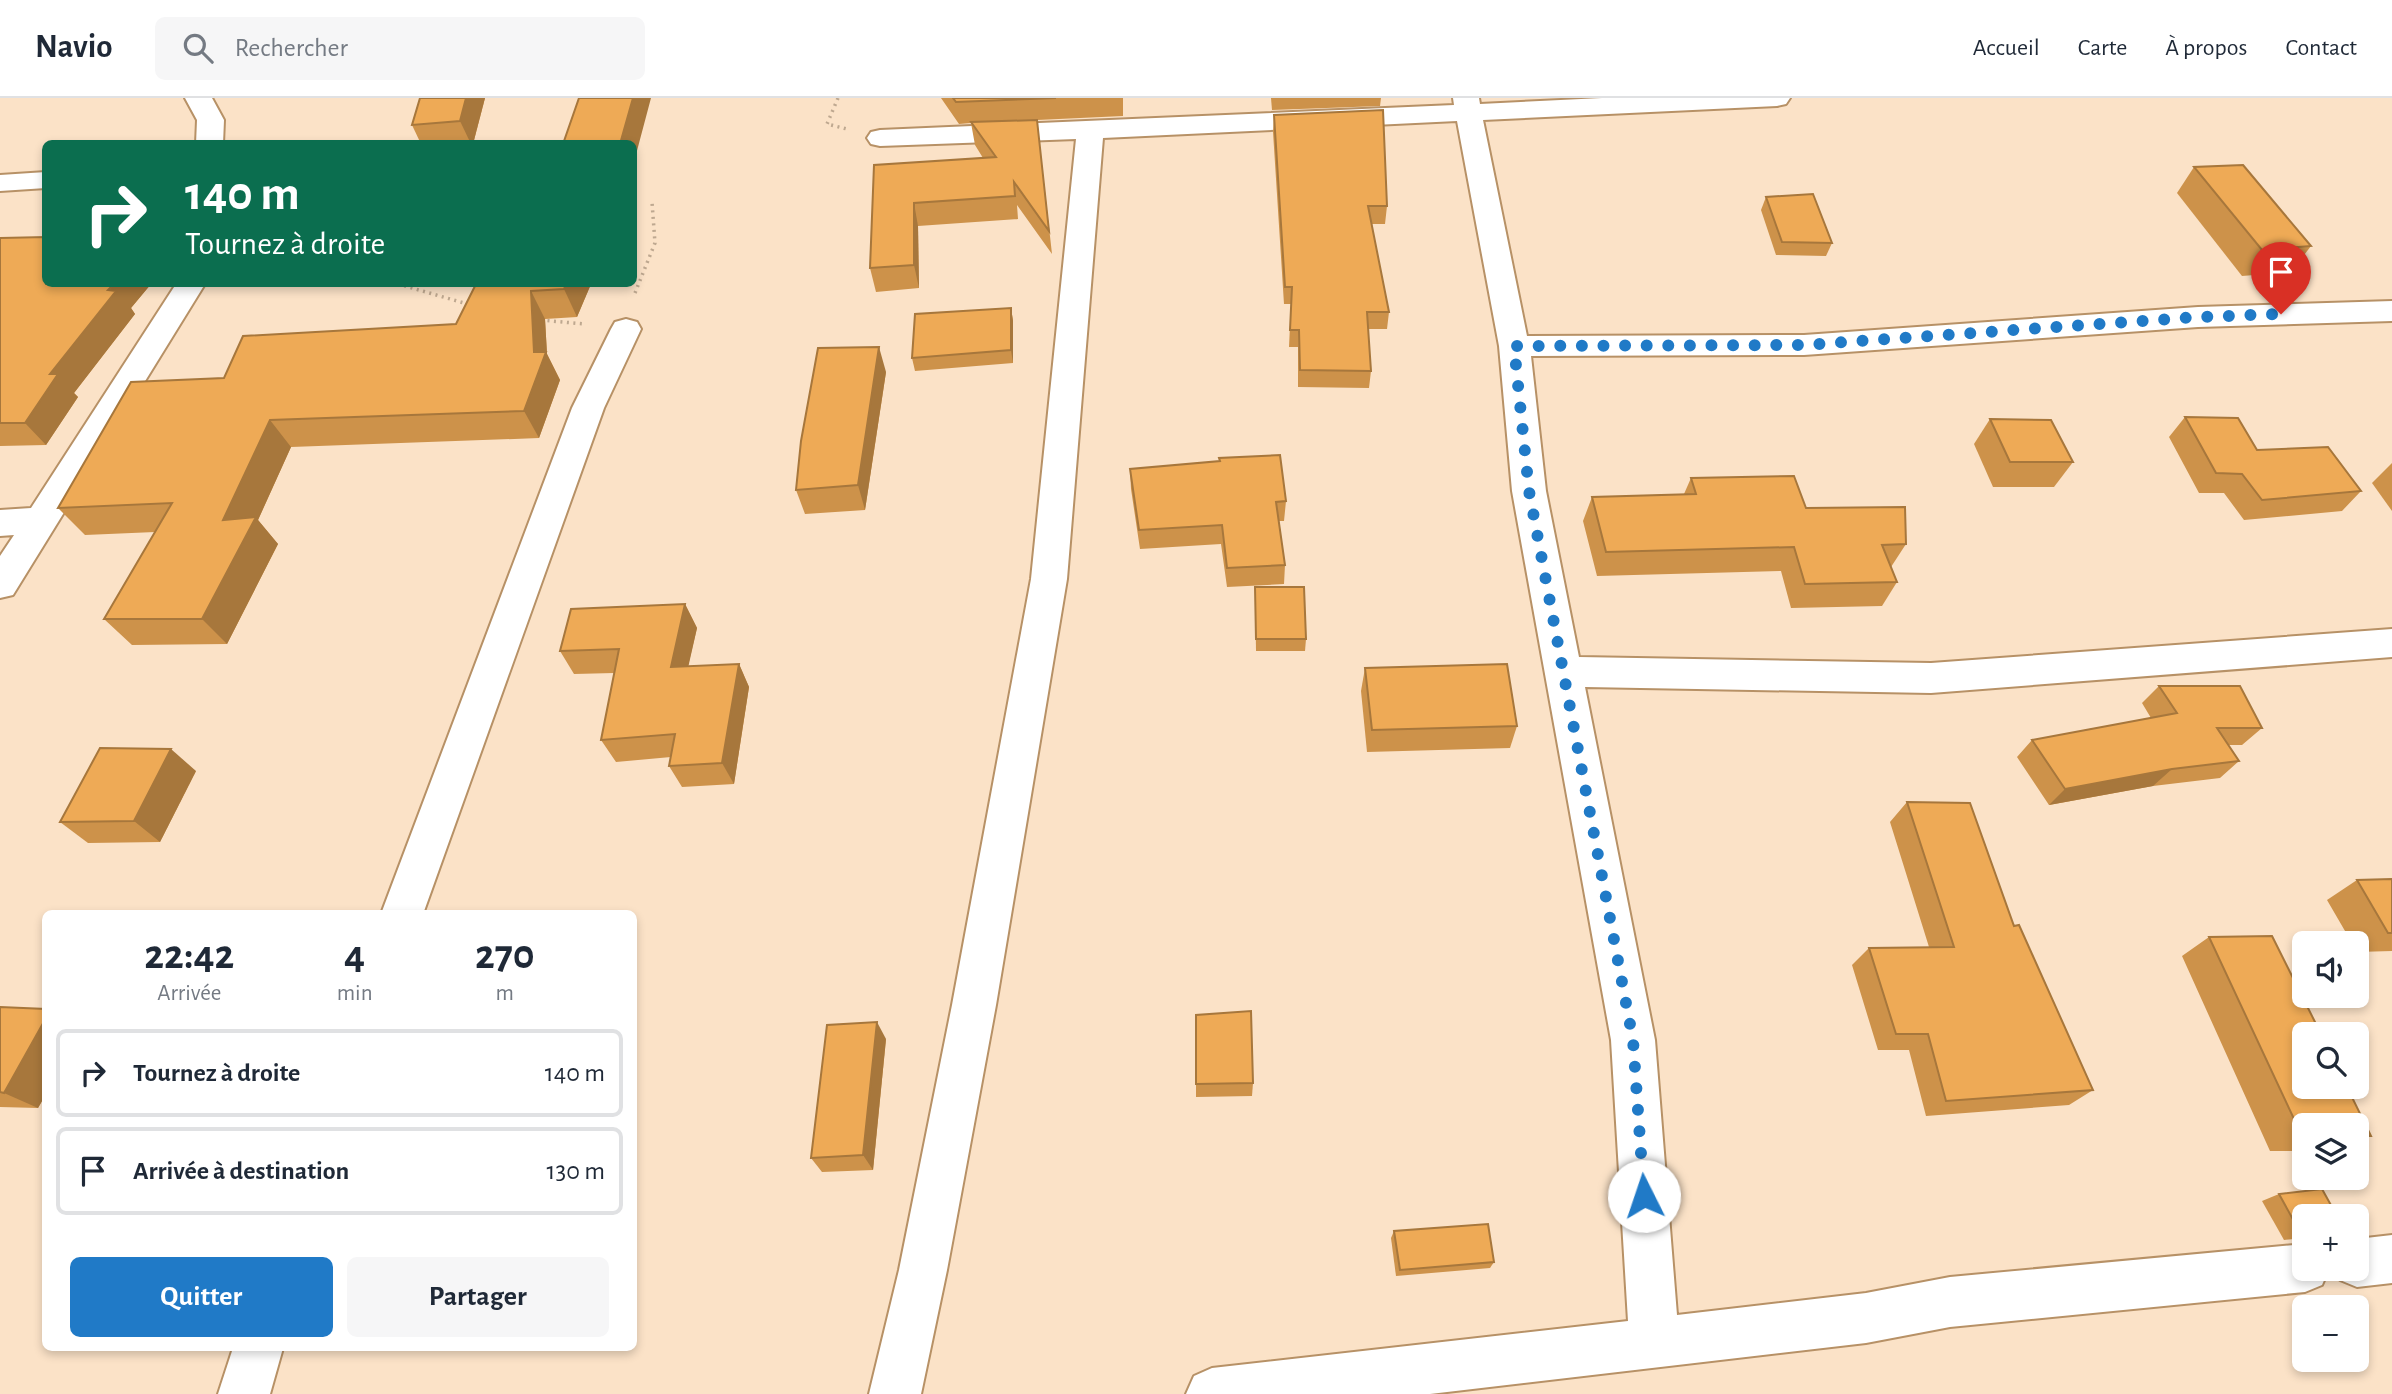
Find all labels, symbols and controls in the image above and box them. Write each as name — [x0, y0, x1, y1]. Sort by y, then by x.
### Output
search box — [155, 17, 645, 80]
icon: search — [179, 29, 217, 67]
text: Navio — [35, 31, 113, 64]
text: Rechercher — [235, 35, 348, 61]
text: Accueil — [1973, 36, 2040, 60]
text: Carte — [2078, 36, 2127, 60]
text: À propos — [2165, 36, 2247, 60]
text: Contact — [2285, 36, 2357, 60]
icon: right — [70, 168, 161, 259]
text: 140 m — [185, 170, 300, 219]
text: Tournez à droite — [185, 228, 385, 260]
pin — [2251, 242, 2311, 314]
icon: arrive — [2262, 253, 2300, 291]
map controls — [2292, 931, 2369, 1372]
button: sound — [2292, 931, 2369, 1008]
text: 22:42 — [144, 934, 234, 976]
text: 4 — [344, 934, 365, 976]
text: 270 — [475, 934, 535, 976]
text: Arrivée — [157, 982, 221, 1005]
text: min — [337, 982, 373, 1005]
text: m — [496, 982, 514, 1005]
button: search — [2292, 1022, 2369, 1099]
icon: right — [74, 1054, 112, 1092]
text: Tournez à droite — [133, 1060, 300, 1086]
text: 140 m — [545, 1060, 605, 1086]
button: layers — [2292, 1113, 2369, 1190]
icon: arrive — [74, 1152, 112, 1190]
text: Arrivée à destination — [133, 1158, 349, 1184]
text: 130 m — [547, 1158, 605, 1184]
position arrow — [1607, 1159, 1681, 1233]
button: + — [2292, 1204, 2369, 1281]
button: Quitter — [70, 1257, 333, 1337]
button: Partager — [347, 1257, 609, 1337]
button: − — [2292, 1295, 2369, 1372]

